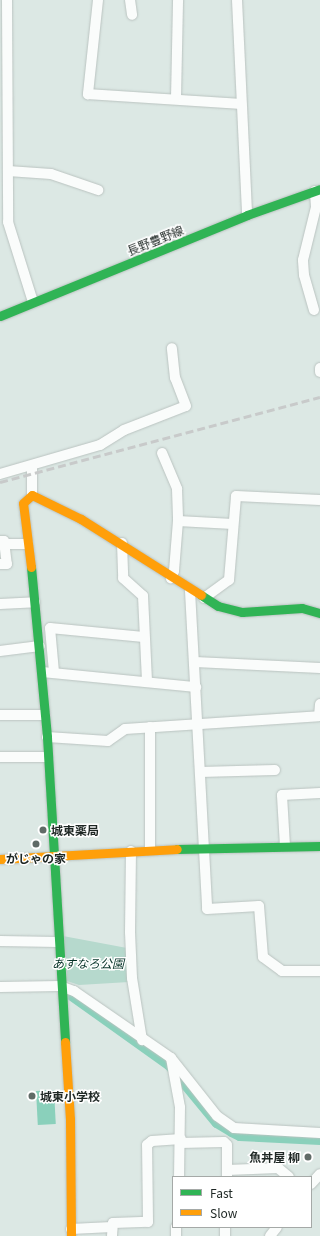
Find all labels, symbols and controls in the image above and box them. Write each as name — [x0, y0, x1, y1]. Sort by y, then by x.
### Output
street label: 長野豊野線 — [124, 222, 186, 258]
place label: 城東薬局 — [51, 823, 99, 837]
marker: 城東薬局 — [38, 825, 48, 835]
marker: がじゃの家 — [31, 839, 41, 849]
place label: がじゃの家 — [6, 851, 66, 865]
park label: あすなろ公園 — [52, 956, 124, 970]
place label: 城東小学校 — [40, 1089, 100, 1103]
marker: 城東小学校 — [27, 1091, 37, 1101]
place label: 魚丼屋 柳 — [249, 1150, 300, 1164]
marker: 魚丼屋 柳 — [303, 1152, 313, 1162]
legend — [172, 1176, 312, 1228]
text: Fast — [210, 1184, 233, 1201]
text: Slow — [210, 1204, 237, 1221]

